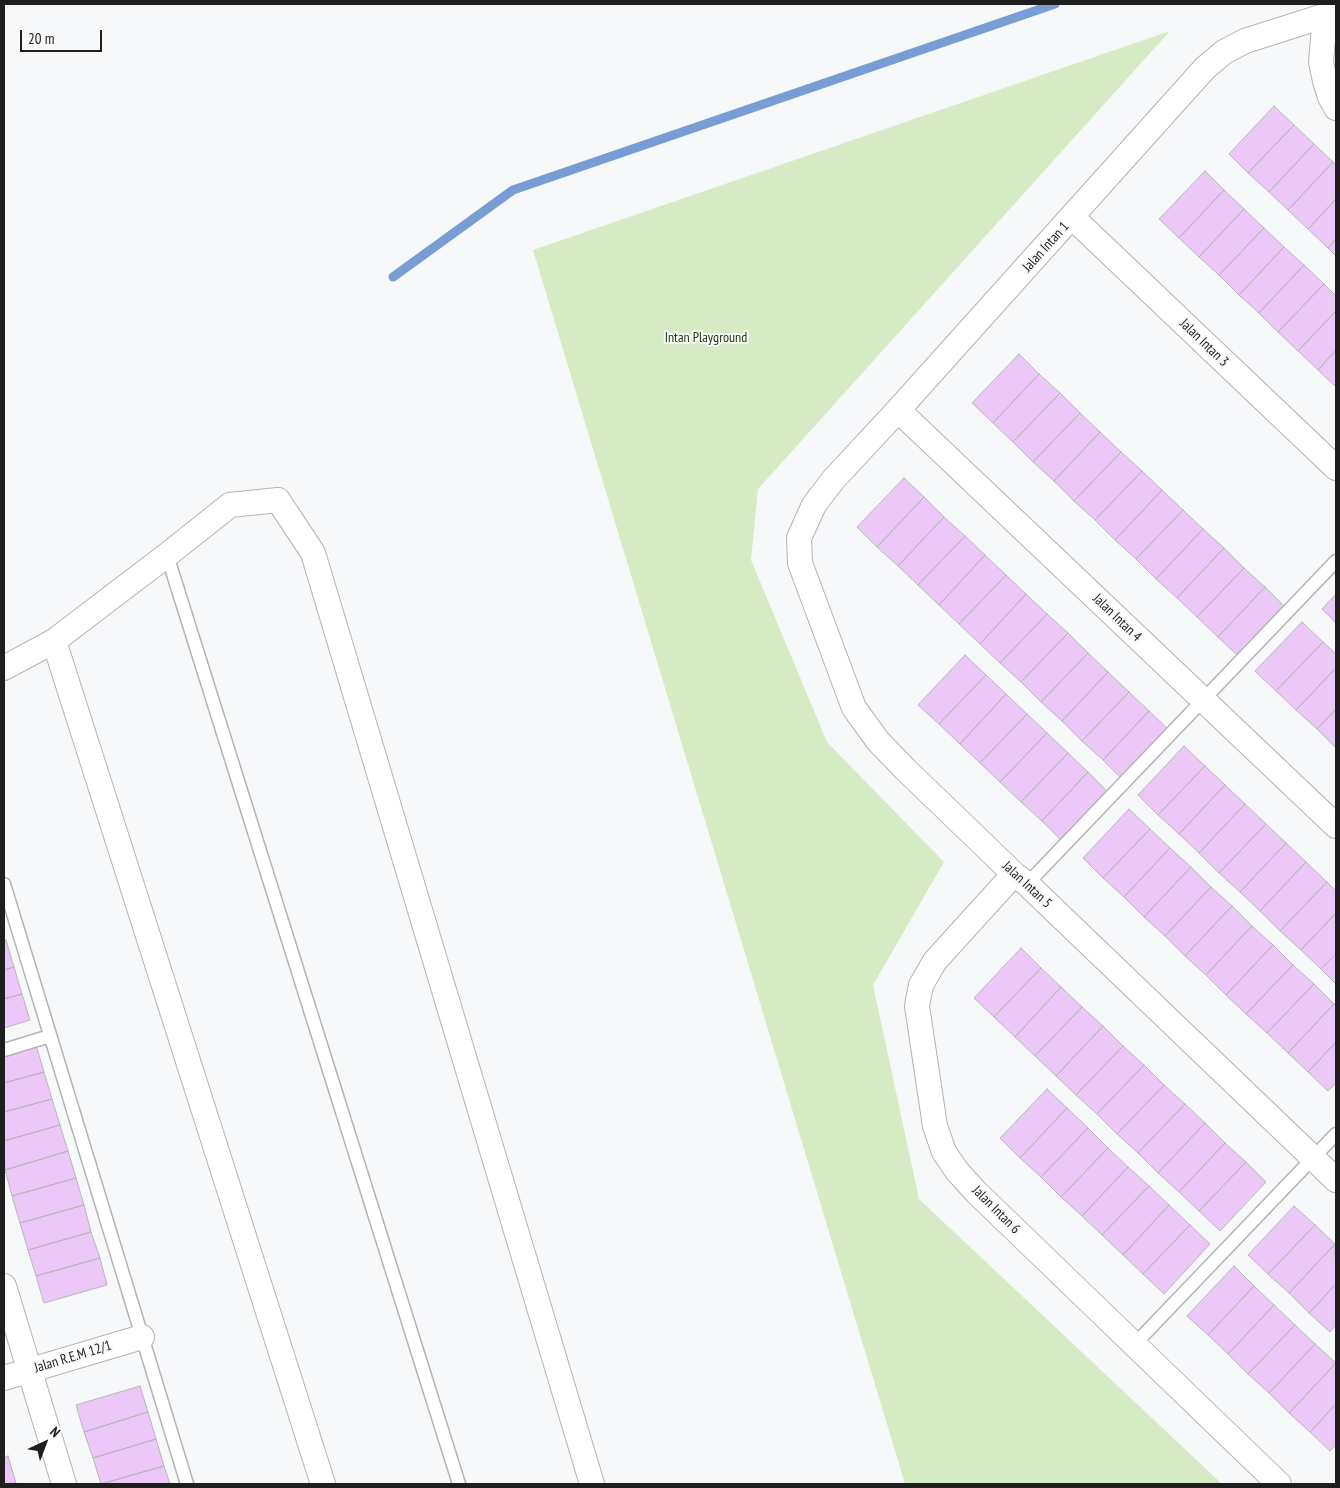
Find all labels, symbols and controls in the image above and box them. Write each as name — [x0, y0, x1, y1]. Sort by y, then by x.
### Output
scale bar — [22, 20, 105, 52]
text: 20 m — [28, 29, 54, 48]
street label: Jalan Intan 1 — [1019, 219, 1073, 275]
street label: Jalan Intan 3 — [1176, 316, 1232, 370]
park label: Intan Playground — [665, 330, 747, 346]
street label: Jalan Intan 4 — [1089, 591, 1145, 645]
street label: Jalan Intan 5 — [999, 858, 1055, 912]
street label: Jalan Intan 6 — [968, 1182, 1024, 1238]
street label: Jalan R.E.M 12/1 — [32, 1337, 114, 1377]
north arrow — [20, 1418, 70, 1468]
text: N — [46, 1423, 64, 1441]

